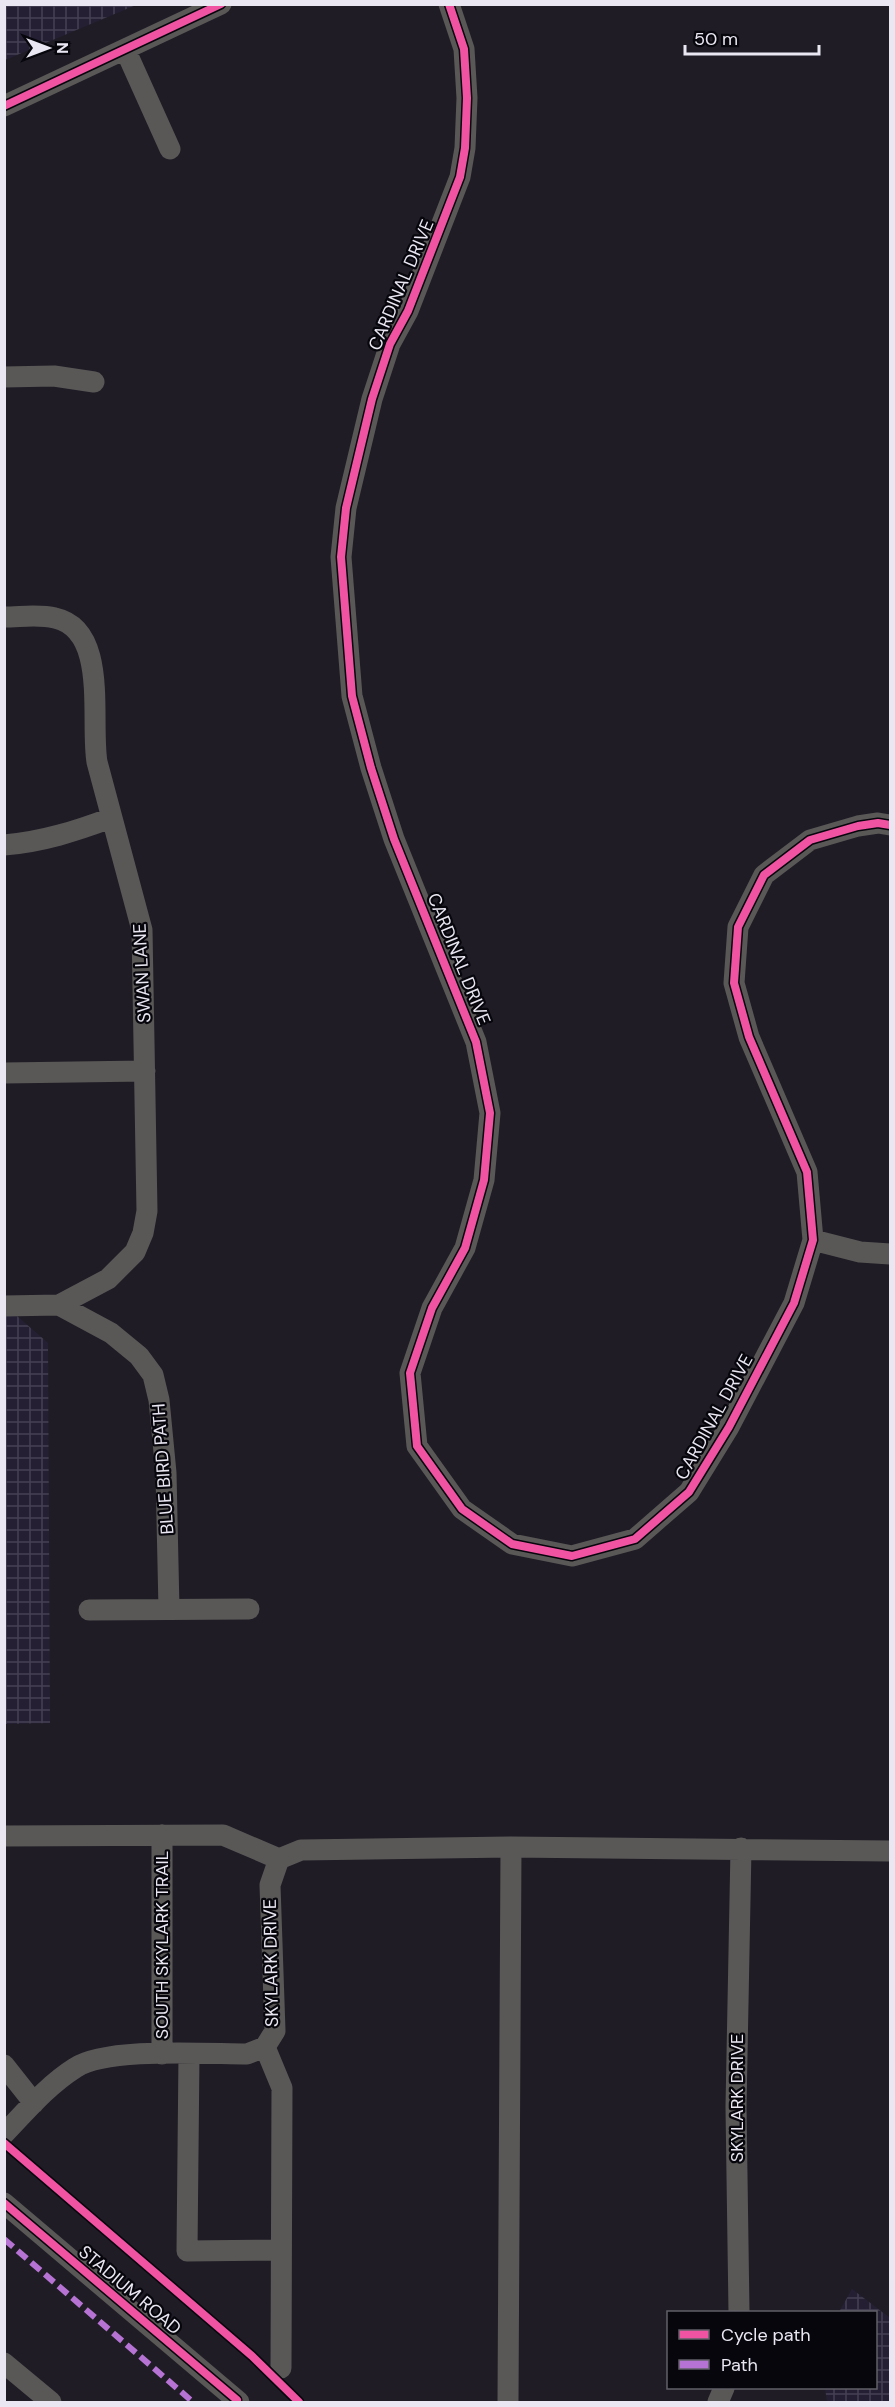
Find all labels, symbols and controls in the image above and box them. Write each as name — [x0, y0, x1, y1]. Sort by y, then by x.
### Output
north arrow — [18, 18, 78, 78]
scale bar — [685, 18, 818, 56]
text: 50 m — [694, 27, 738, 51]
text: N — [52, 42, 73, 54]
street label: CARDINAL DRIVE — [363, 216, 439, 354]
street label: CARDINAL DRIVE — [422, 890, 496, 1028]
street label: SWAN LANE — [127, 923, 157, 1023]
street label: CARDINAL DRIVE — [670, 1350, 758, 1484]
street label: BLUE BIRD PATH — [146, 1403, 180, 1535]
street label: SOUTH SKYLARK TRAIL — [150, 1851, 174, 2039]
street label: SKYLARK DRIVE — [258, 1899, 284, 2027]
street label: SKYLARK DRIVE — [725, 2034, 749, 2162]
street label: STADIUM ROAD — [74, 2240, 186, 2340]
legend — [667, 2311, 877, 2389]
text: Cycle path — [721, 2323, 811, 2347]
text: Path — [721, 2353, 758, 2377]

